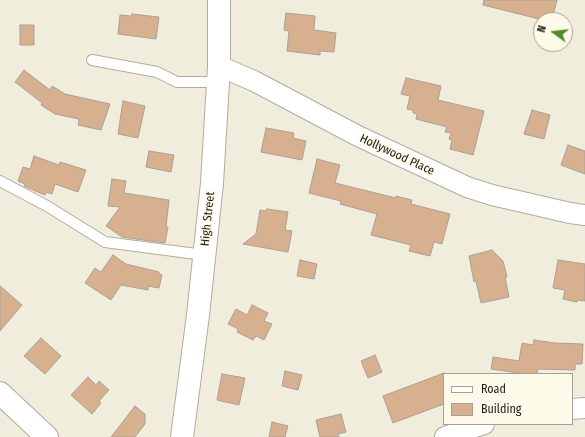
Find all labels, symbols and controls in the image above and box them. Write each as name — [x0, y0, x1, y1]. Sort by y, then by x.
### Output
north arrow — [533, 12, 573, 52]
text: N — [535, 24, 549, 34]
street label: Hollywood Place — [357, 131, 437, 179]
street label: High Street — [198, 191, 218, 247]
legend — [443, 373, 573, 425]
text: Road — [481, 382, 506, 396]
text: Building — [481, 402, 521, 416]

